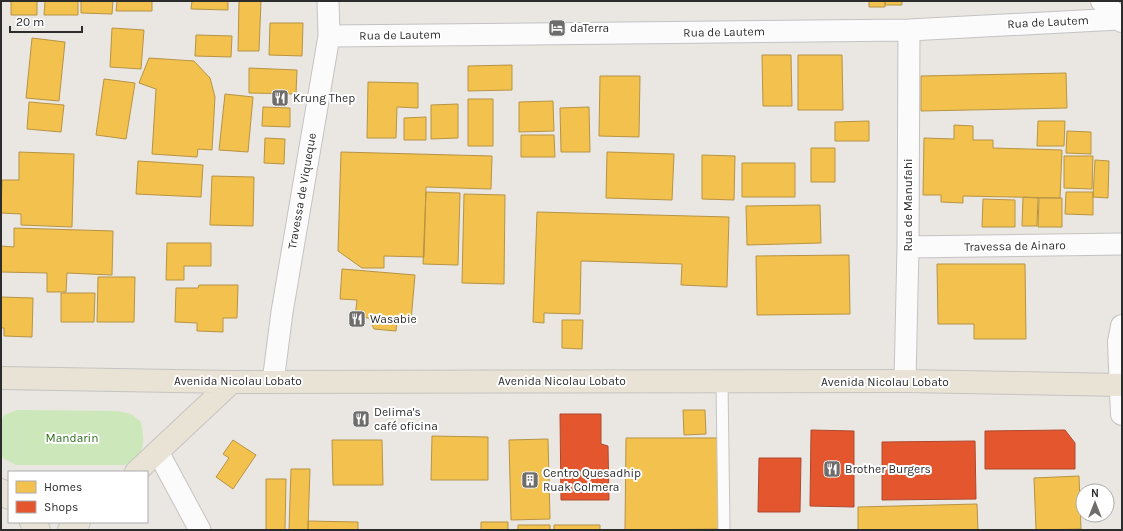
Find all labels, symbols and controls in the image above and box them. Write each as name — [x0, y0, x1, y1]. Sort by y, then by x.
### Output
scale bar — [10, 8, 82, 34]
street label: Rua de Lautem — [1007, 13, 1089, 31]
text: 20 m — [16, 15, 44, 29]
hotel icon: daTerra — [547, 18, 567, 38]
place label: daTerra — [570, 21, 609, 35]
street label: Rua de Lautem — [683, 24, 765, 40]
street label: Rua de Lautem — [359, 27, 441, 43]
restaurant icon: Krung Thep — [270, 88, 290, 108]
place label: Krung Thep — [293, 91, 355, 105]
street label: Travessa de Viqueque — [285, 132, 319, 250]
street label: Rua de Manufahi — [901, 158, 915, 252]
street label: Travessa de Ainaro — [964, 238, 1066, 254]
restaurant icon: Wasabie — [347, 309, 367, 329]
place label: Wasabie — [370, 312, 417, 326]
street label: Avenida Nicolau Lobato — [174, 374, 302, 388]
street label: Avenida Nicolau Lobato — [498, 374, 626, 388]
street label: Avenida Nicolau Lobato — [821, 375, 949, 389]
place label: Delima's café oficina — [374, 405, 438, 433]
restaurant icon: Delima's café oficina — [351, 409, 371, 429]
park label: Mandarin — [46, 431, 98, 445]
restaurant icon: Brother Burgers — [822, 459, 842, 479]
place label: Brother Burgers — [845, 462, 931, 476]
place label: Centro Quesadhip Ruak Colmera — [543, 466, 641, 494]
building icon: Centro Quesadhip Ruak Colmera — [520, 470, 540, 490]
legend — [8, 471, 148, 523]
text: Homes — [44, 480, 82, 494]
north arrow — [1075, 483, 1115, 523]
text: N — [1091, 487, 1099, 500]
text: Shops — [44, 500, 78, 514]

